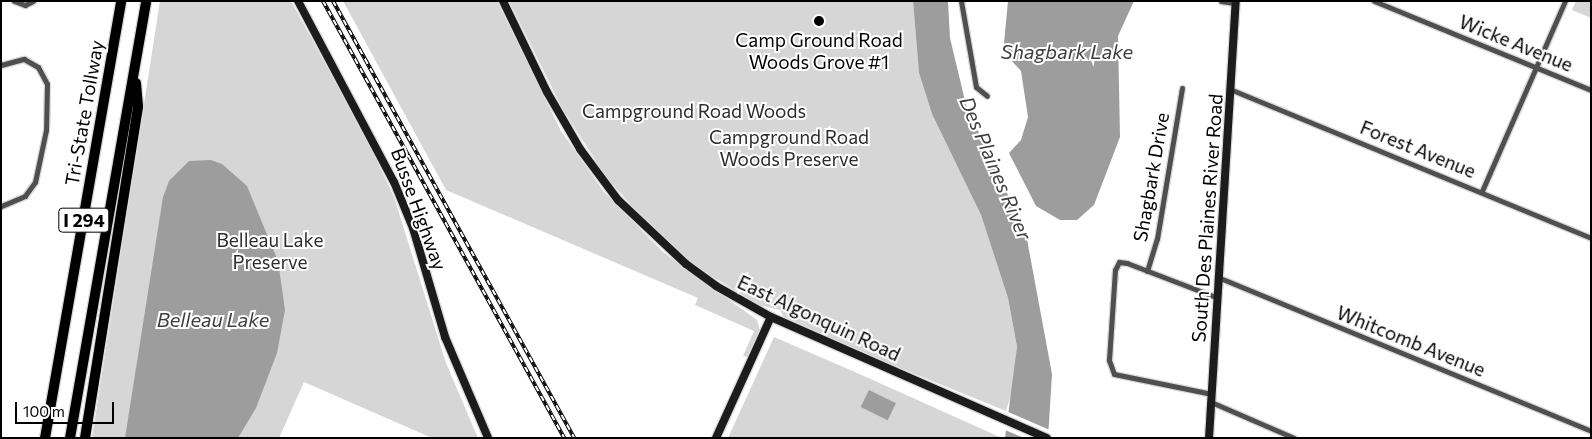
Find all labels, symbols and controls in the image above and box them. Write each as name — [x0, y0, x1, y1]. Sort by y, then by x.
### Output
street label: Wicke Avenue — [1456, 10, 1576, 76]
marker: Camp Ground Road Woods Grove #1 — [813, 15, 825, 27]
place label: Camp Ground Road Woods Grove #1 — [735, 29, 903, 73]
street label: Tri-State Tollway — [60, 38, 108, 188]
water label: Shagbark Lake — [1001, 39, 1133, 63]
water label: Des Plaines River — [955, 93, 1037, 243]
street label: South Des Plaines River Road — [1187, 93, 1227, 343]
park label: Campground Road Woods — [582, 100, 806, 122]
street label: Shagbark Drive — [1128, 111, 1174, 243]
street label: Forest Avenue — [1357, 115, 1479, 183]
park label: Campground Road Woods Preserve — [709, 126, 869, 170]
street label: Busse Highway — [386, 145, 452, 273]
road number: I 294 — [58, 204, 110, 236]
park label: Belleau Lake Preserve — [217, 229, 323, 273]
street label: East Algonquin Road — [734, 270, 904, 366]
street label: Whitcomb Avenue — [1333, 301, 1489, 381]
water label: Belleau Lake — [157, 307, 269, 331]
scale bar — [18, 392, 116, 424]
text: 100 m — [23, 402, 65, 420]

